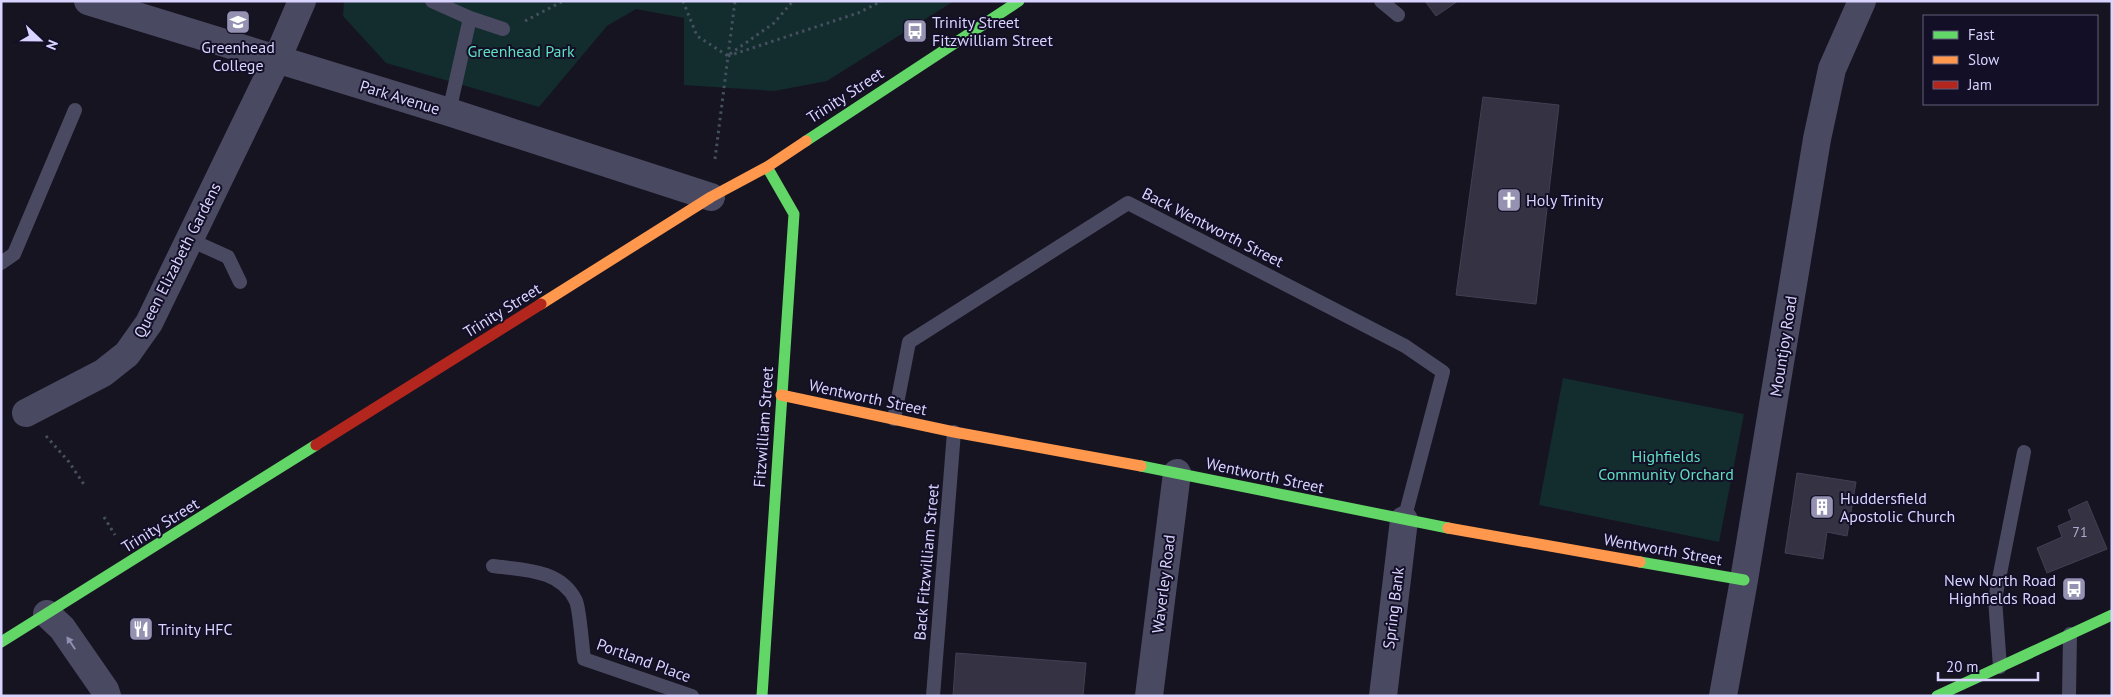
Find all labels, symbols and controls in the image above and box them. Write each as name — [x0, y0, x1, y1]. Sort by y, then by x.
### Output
school or university icon: Greenhead College — [225, 9, 251, 35]
place label: Trinity Street Fitzwilliam Street — [932, 12, 1053, 50]
north arrow — [15, 15, 65, 65]
legend — [1923, 15, 2098, 105]
bus stop icon: Trinity Street Fitzwilliam Street — [902, 18, 928, 44]
text: Fast — [1968, 25, 1995, 44]
text: N — [42, 37, 62, 53]
place label: Greenhead College — [201, 37, 275, 75]
park label: Greenhead Park — [467, 41, 575, 61]
text: Slow — [1968, 50, 1999, 69]
street label: Trinity Street — [803, 63, 888, 127]
street label: Park Avenue — [358, 75, 442, 119]
text: Jam — [1967, 75, 1992, 94]
street label: Queen Elizabeth Gardens — [129, 179, 225, 341]
street label: Back Wentworth Street — [1139, 183, 1288, 272]
church icon: Holy Trinity — [1496, 187, 1522, 213]
place label: Holy Trinity — [1526, 190, 1604, 210]
street label: Trinity Street — [460, 278, 545, 342]
street label: Mountjoy Road — [1765, 294, 1801, 398]
street label: Fitzwilliam Street — [749, 365, 777, 488]
street label: Wentworth Street — [807, 375, 929, 419]
park label: Highfields Community Orchard — [1598, 446, 1734, 484]
street label: Wentworth Street — [1204, 453, 1326, 497]
street label: Back Fitzwilliam Street — [909, 482, 943, 641]
place label: Huddersfield Apostolic Church — [1840, 488, 1955, 526]
street label: Trinity Street — [118, 493, 203, 557]
building icon: Huddersfield Apostolic Church — [1809, 494, 1835, 520]
house number: 71 — [2072, 523, 2088, 541]
street label: Wentworth Street — [1602, 529, 1725, 569]
street label: Waverley Road — [1147, 534, 1179, 634]
street label: Spring Bank — [1378, 566, 1408, 650]
place label: New North Road Highfields Road — [1944, 570, 2056, 608]
bus stop icon: New North Road Highfields Road — [2061, 576, 2087, 602]
restaurant icon: Trinity HFC — [128, 616, 154, 642]
place label: Trinity HFC — [158, 619, 233, 639]
street label: Portland Place — [594, 634, 694, 686]
one-way arrow — [67, 636, 76, 649]
scale bar — [1938, 650, 2038, 682]
text: 20 m — [1946, 657, 1979, 676]

